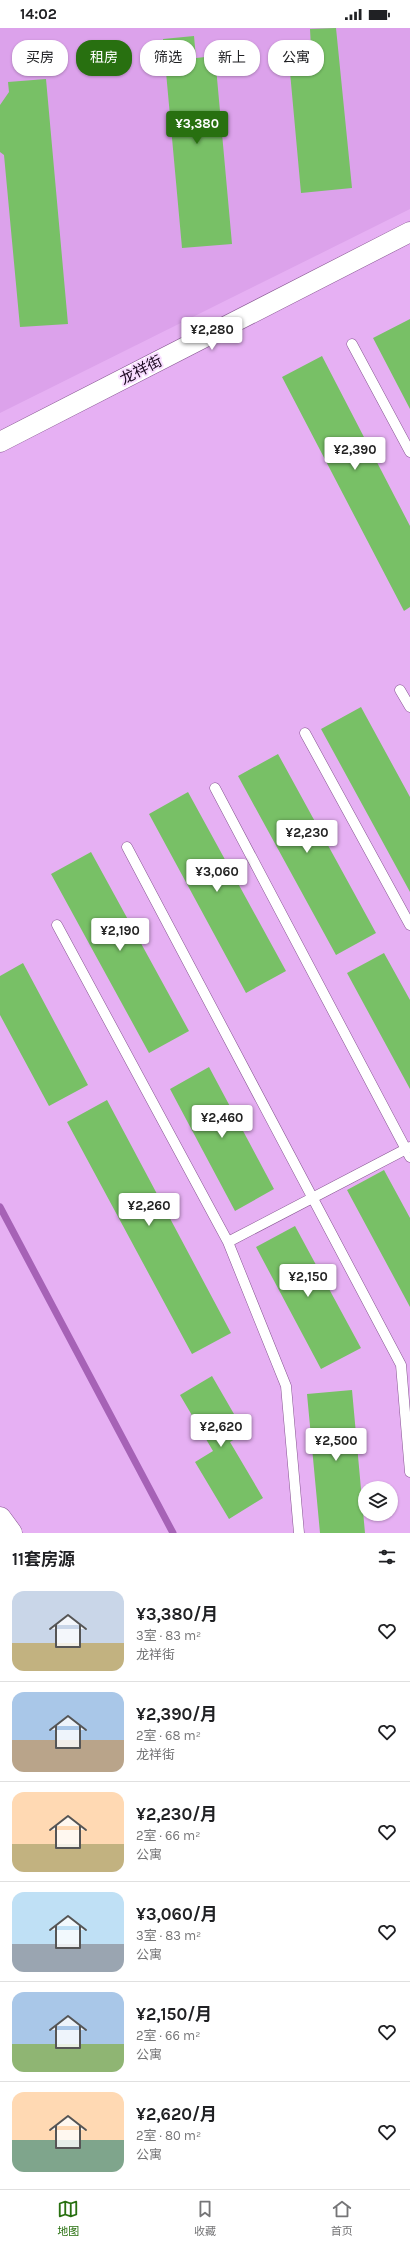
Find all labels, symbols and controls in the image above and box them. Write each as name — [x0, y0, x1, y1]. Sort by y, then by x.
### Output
text: 14:02 — [20, 5, 57, 23]
chip: 买房 — [12, 40, 68, 76]
chip: 租房 — [76, 40, 132, 76]
chip: 筛选 — [140, 40, 196, 76]
chip: 新上 — [204, 40, 260, 76]
chip: 公寓 — [268, 40, 324, 76]
pin: ¥3,380 — [164, 111, 230, 145]
text: ¥3,380 — [175, 116, 219, 131]
pin: ¥2,280 — [179, 317, 245, 351]
text: ¥2,280 — [190, 322, 234, 337]
street label: 龙祥街 — [117, 352, 165, 388]
pin: ¥2,390 — [322, 437, 388, 471]
text: ¥2,390 — [333, 442, 377, 457]
pin: ¥2,230 — [274, 820, 340, 854]
text: ¥2,230 — [286, 825, 328, 840]
pin: ¥3,060 — [184, 859, 250, 893]
text: ¥3,060 — [195, 864, 239, 879]
pin: ¥2,190 — [87, 918, 153, 952]
text: ¥2,190 — [100, 923, 140, 938]
pin: ¥2,460 — [189, 1105, 255, 1139]
text: ¥2,460 — [201, 1110, 243, 1125]
pin: ¥2,260 — [116, 1193, 182, 1227]
text: ¥2,260 — [128, 1198, 170, 1213]
pin: ¥2,150 — [275, 1264, 341, 1298]
text: ¥2,150 — [288, 1269, 328, 1284]
pin: ¥2,620 — [188, 1414, 254, 1448]
text: ¥2,620 — [200, 1419, 242, 1434]
pin: ¥2,500 — [303, 1428, 369, 1462]
text: ¥2,500 — [315, 1433, 357, 1448]
map controls — [358, 1481, 398, 1521]
button: layers — [358, 1481, 398, 1521]
icon: filters — [376, 1546, 398, 1568]
text: 11套房源 — [12, 1549, 75, 1569]
text: ¥3,380/月 — [136, 1604, 218, 1624]
icon: home — [44, 1607, 92, 1655]
icon: heart — [376, 1620, 398, 1642]
text: 3室 · 83 m² — [136, 1628, 201, 1643]
text: 龙祥街 — [136, 1647, 175, 1662]
text: ¥2,390/月 — [136, 1704, 217, 1724]
icon: home — [44, 1708, 92, 1756]
icon: heart — [376, 1721, 398, 1743]
text: 2室 · 68 m² — [136, 1728, 201, 1743]
text: 龙祥街 — [136, 1747, 175, 1762]
text: ¥2,230/月 — [136, 1804, 217, 1824]
icon: home — [44, 1808, 92, 1856]
icon: heart — [376, 1821, 398, 1843]
text: 2室 · 66 m² — [136, 1828, 200, 1843]
text: 公寓 — [136, 1847, 162, 1862]
text: ¥3,060/月 — [136, 1904, 218, 1924]
icon: home — [44, 1908, 92, 1956]
icon: heart — [376, 1921, 398, 1943]
text: 3室 · 83 m² — [136, 1928, 201, 1943]
text: 公寓 — [136, 1947, 162, 1962]
text: ¥2,150/月 — [136, 2004, 212, 2024]
icon: home — [44, 2008, 92, 2056]
icon: heart — [376, 2021, 398, 2043]
text: 2室 · 66 m² — [136, 2028, 200, 2043]
text: 公寓 — [136, 2047, 162, 2062]
text: ¥2,620/月 — [136, 2104, 217, 2124]
icon: home — [44, 2108, 92, 2156]
icon: heart — [376, 2121, 398, 2143]
text: 2室 · 80 m² — [136, 2128, 201, 2143]
text: 公寓 — [136, 2147, 162, 2162]
tab: 地图 — [57, 2198, 79, 2238]
tab: 收藏 — [194, 2198, 216, 2238]
tab: 首页 — [331, 2198, 353, 2238]

